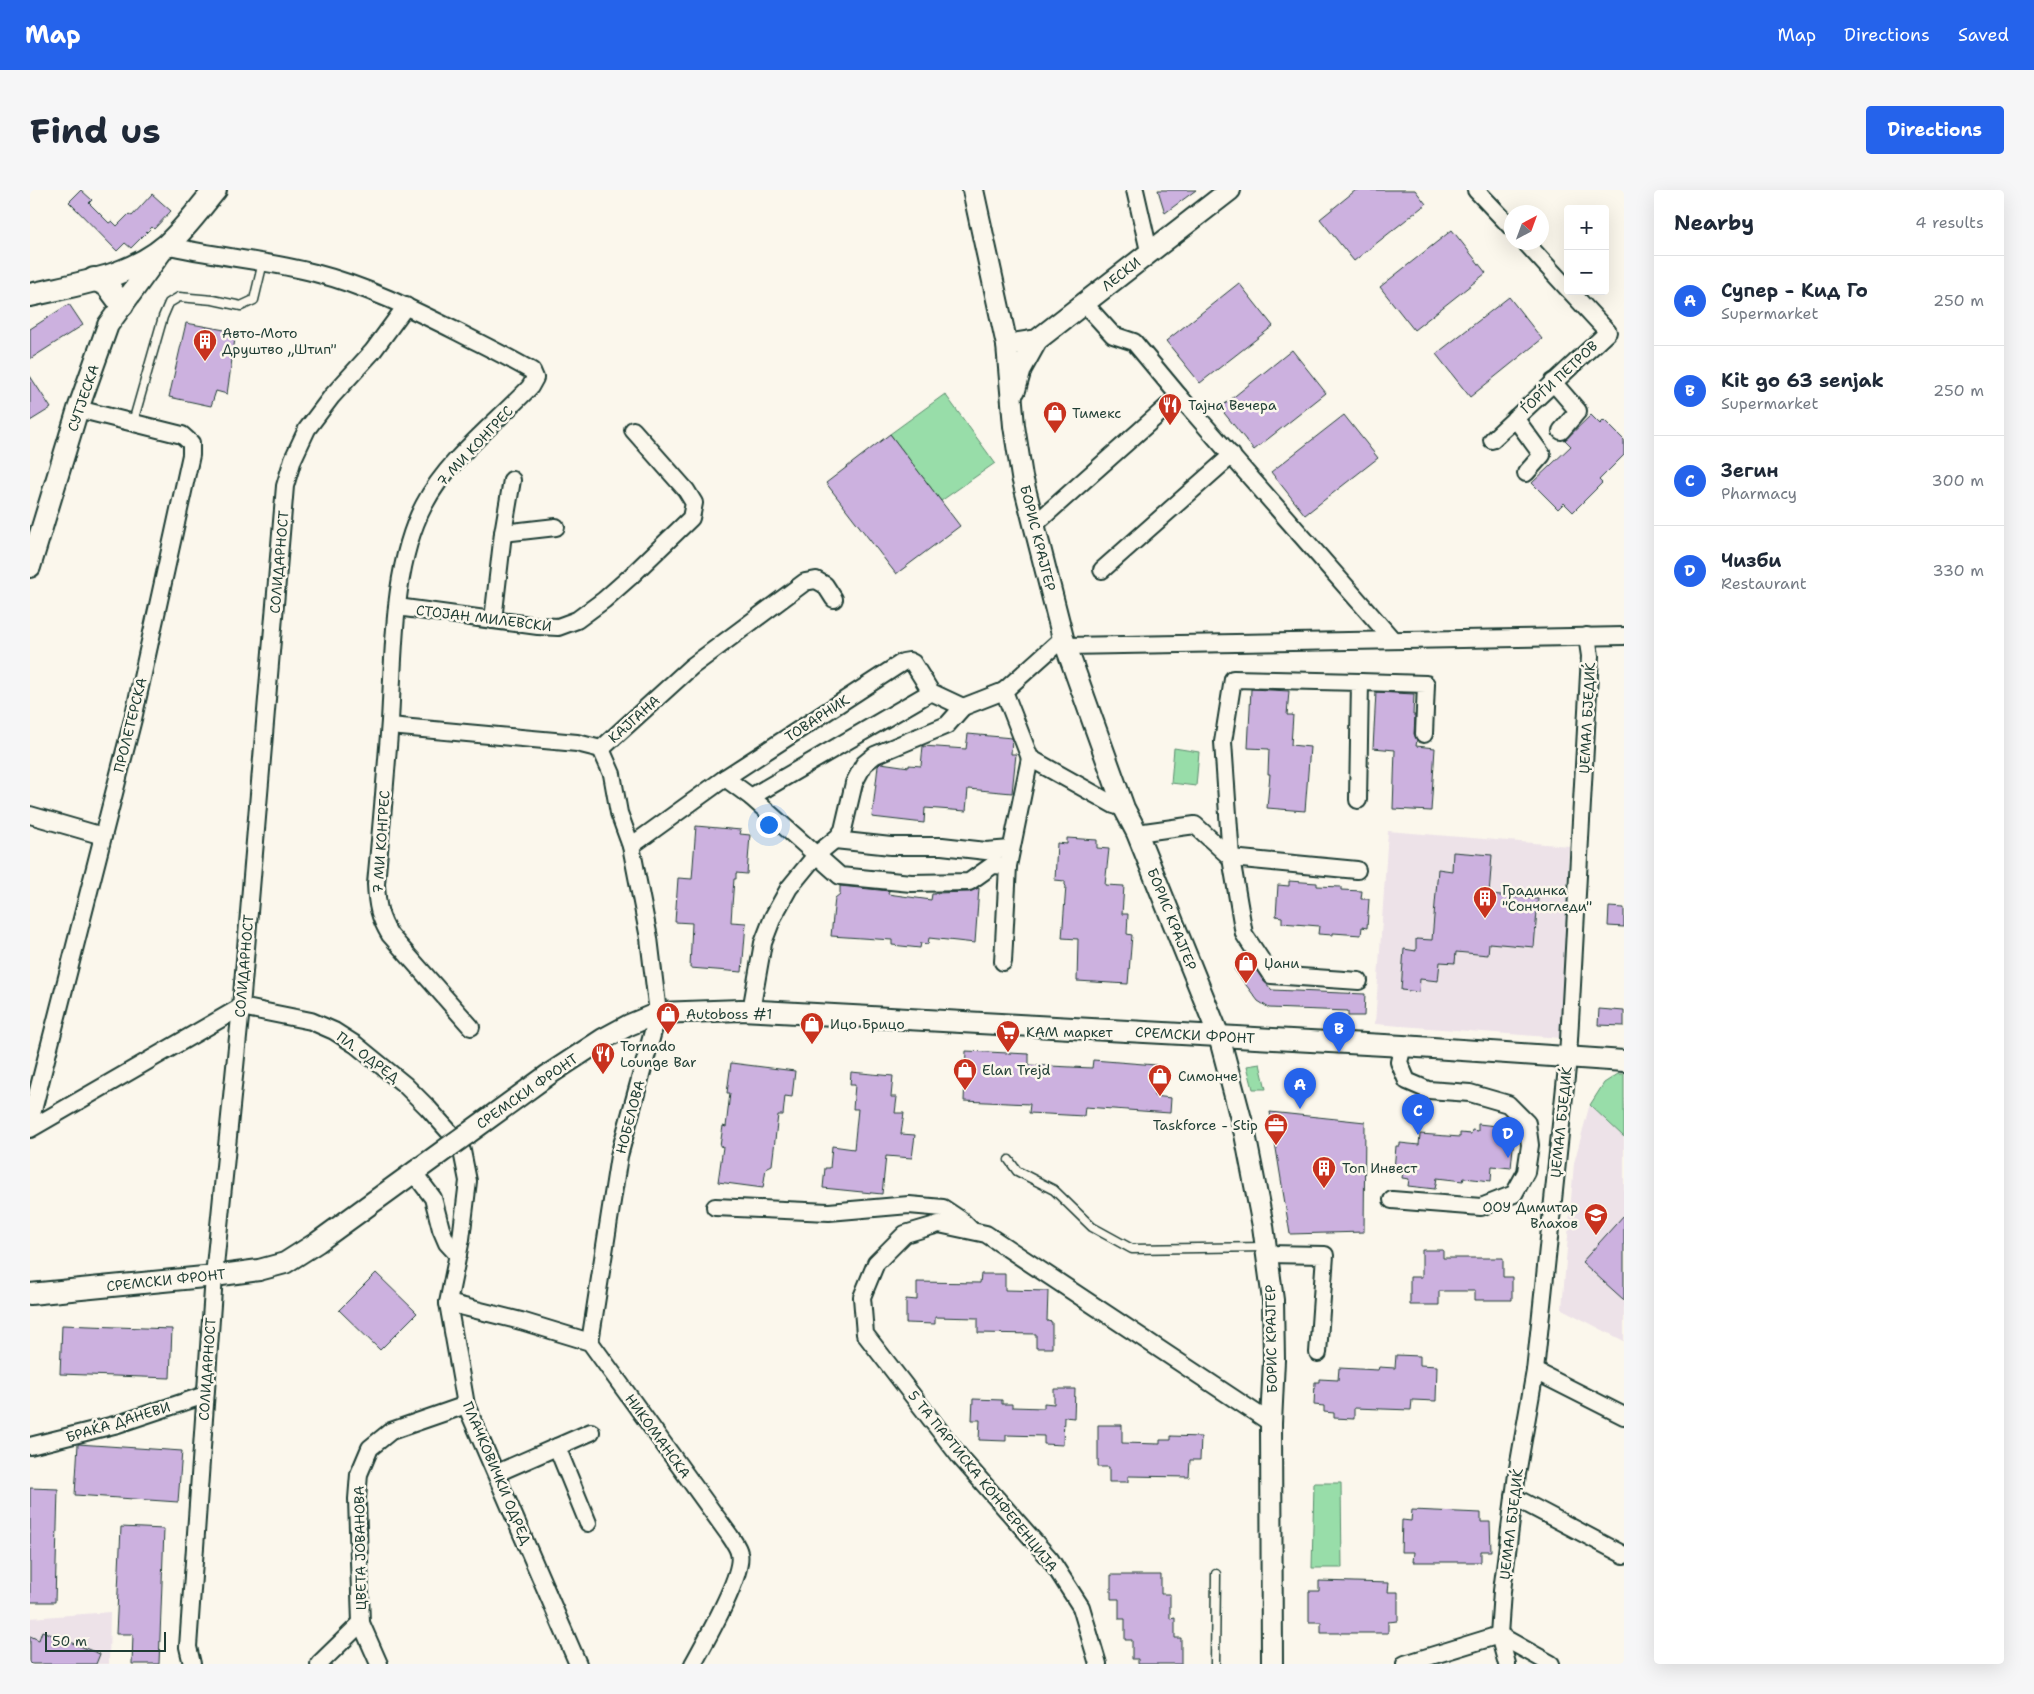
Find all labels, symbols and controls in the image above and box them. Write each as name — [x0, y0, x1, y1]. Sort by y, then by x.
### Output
text: Map — [25, 19, 81, 51]
text: Map — [1778, 23, 1816, 47]
text: Directions — [1844, 23, 1930, 47]
text: Saved — [1958, 23, 2009, 47]
button: Directions — [1866, 106, 2004, 154]
text: Find us — [30, 107, 161, 154]
north arrow — [1504, 205, 1549, 250]
map controls — [1564, 205, 1609, 295]
button: + — [1564, 205, 1609, 250]
text: Nearby — [1674, 209, 1754, 237]
text: 4 results — [1915, 212, 1984, 233]
button: − — [1564, 250, 1609, 295]
street label: ЛЕСКИ — [1098, 253, 1144, 295]
text: Супер - Кид Го — [1721, 278, 1868, 303]
text: A — [1684, 290, 1696, 311]
text: 250 m — [1933, 290, 1984, 311]
text: Supermarket — [1721, 303, 1818, 324]
place label: Авто-Мото Друштво „Штип" — [222, 324, 337, 358]
building icon: Авто-Мото Друштво „Штип" — [192, 328, 218, 362]
street label: ЃОРЃИ ПЕТРОВ — [1517, 337, 1601, 417]
street label: СУТЈЕСКА — [63, 362, 103, 434]
text: Kit go 63 senjak — [1721, 368, 1884, 393]
text: B — [1685, 380, 1695, 401]
text: 250 m — [1933, 380, 1984, 401]
restaurant icon: Тајна Вечера — [1157, 392, 1183, 426]
text: Supermarket — [1721, 393, 1818, 414]
place label: Тајна Вечера — [1188, 396, 1277, 414]
shop icon: Тимекс — [1042, 400, 1068, 434]
street label: 7 МИ КОНГРЕС — [433, 402, 517, 490]
place label: Тимекс — [1072, 404, 1121, 422]
text: Зегин — [1721, 458, 1779, 483]
text: C — [1685, 470, 1695, 491]
text: 300 m — [1932, 470, 1984, 491]
street label: БОРИС КРАЈГЕР — [1016, 483, 1060, 593]
text: Pharmacy — [1721, 483, 1797, 504]
street label: СОЛИДАРНОСТ — [266, 509, 293, 614]
text: Чизби — [1721, 548, 1782, 573]
text: D — [1684, 560, 1696, 581]
text: 330 m — [1932, 560, 1984, 581]
text: Restaurant — [1721, 573, 1807, 594]
street label: СТОЈАН МИЛЕВСКИ — [415, 601, 553, 635]
street label: ЏЕМАЛ БЈЕДИЌ — [1575, 662, 1599, 774]
street label: ПРОЛЕТЕРСКА — [110, 676, 150, 774]
street label: ТОВАРНИК — [781, 690, 853, 746]
street label: КАЈГАНА — [604, 691, 664, 747]
street label: 7 МИ КОНГРЕС — [368, 790, 394, 894]
your location — [756, 812, 782, 838]
street label: БОРИС КРАЈГЕР — [1143, 865, 1201, 973]
place label: Градинка "Сончогледи" — [1502, 881, 1592, 915]
building icon: Градинка "Сончогледи" — [1472, 885, 1498, 919]
street label: СОЛИДАРНОСТ — [231, 913, 258, 1018]
shop icon: Џани — [1233, 950, 1259, 984]
place label: Џани — [1264, 954, 1299, 972]
shop icon: Autoboss #1 — [655, 1001, 681, 1035]
place label: Autoboss #1 — [686, 1005, 772, 1023]
shop icon: Ицо Брицо — [799, 1011, 825, 1045]
pin: B — [1323, 1012, 1355, 1053]
place label: Ицо Брицо — [830, 1015, 905, 1033]
supermarket icon: КАМ маркет — [995, 1019, 1021, 1053]
place label: КАМ маркет — [1026, 1023, 1114, 1041]
street label: СРЕМСКИ ФРОНТ — [1135, 1023, 1256, 1047]
street label: ПЛ. ОДРЕД — [333, 1028, 403, 1087]
place label: Tornado Lounge Bar — [620, 1037, 697, 1071]
restaurant icon: Tornado Lounge Bar — [590, 1041, 616, 1075]
street label: СРЕМСКИ ФРОНТ — [473, 1049, 582, 1133]
shop icon: Elan Trejd — [952, 1057, 978, 1091]
place label: Elan Trejd — [982, 1061, 1050, 1079]
shop icon: Симонче — [1147, 1063, 1173, 1097]
street label: ЏЕМАЛ БЈЕДИЌ — [1546, 1065, 1576, 1179]
place label: Симонче — [1178, 1067, 1238, 1085]
pin: A — [1284, 1068, 1316, 1109]
street label: НОБЕЛОВА — [612, 1078, 648, 1156]
pin: C — [1402, 1094, 1434, 1135]
office icon: Taskforce - Stip — [1263, 1112, 1289, 1146]
place label: Taskforce - Stip — [1153, 1116, 1258, 1134]
pin: D — [1492, 1117, 1524, 1158]
building icon: Топ Инвест — [1311, 1155, 1337, 1189]
place label: Топ Инвест — [1342, 1159, 1418, 1177]
place label: ООУ Димитар Влахов — [1482, 1198, 1578, 1232]
school or university icon: ООУ Димитар Влахов — [1583, 1202, 1609, 1236]
street label: СРЕМСКИ ФРОНТ — [105, 1265, 227, 1295]
street label: БОРИС КРАЈГЕР — [1261, 1285, 1281, 1393]
street label: СОЛИДАРНОСТ — [194, 1316, 220, 1421]
street label: 5 ТА ПАРТИСКА КОНФЕРЕНЦИЈА — [904, 1387, 1062, 1575]
street label: НИКОМАНСКА — [621, 1390, 695, 1482]
street label: БРАЌА ДАНЕВИ — [64, 1398, 172, 1446]
street label: ПЛАЧКОВИЧКИ ОДРЕД — [459, 1399, 535, 1548]
street label: ЏЕМАЛ БЈЕДИЌ — [1495, 1467, 1527, 1581]
street label: ЦВЕТА ЈОВАНОВА — [350, 1485, 370, 1611]
scale bar — [45, 1629, 166, 1652]
text: 50 m — [52, 1632, 87, 1650]

